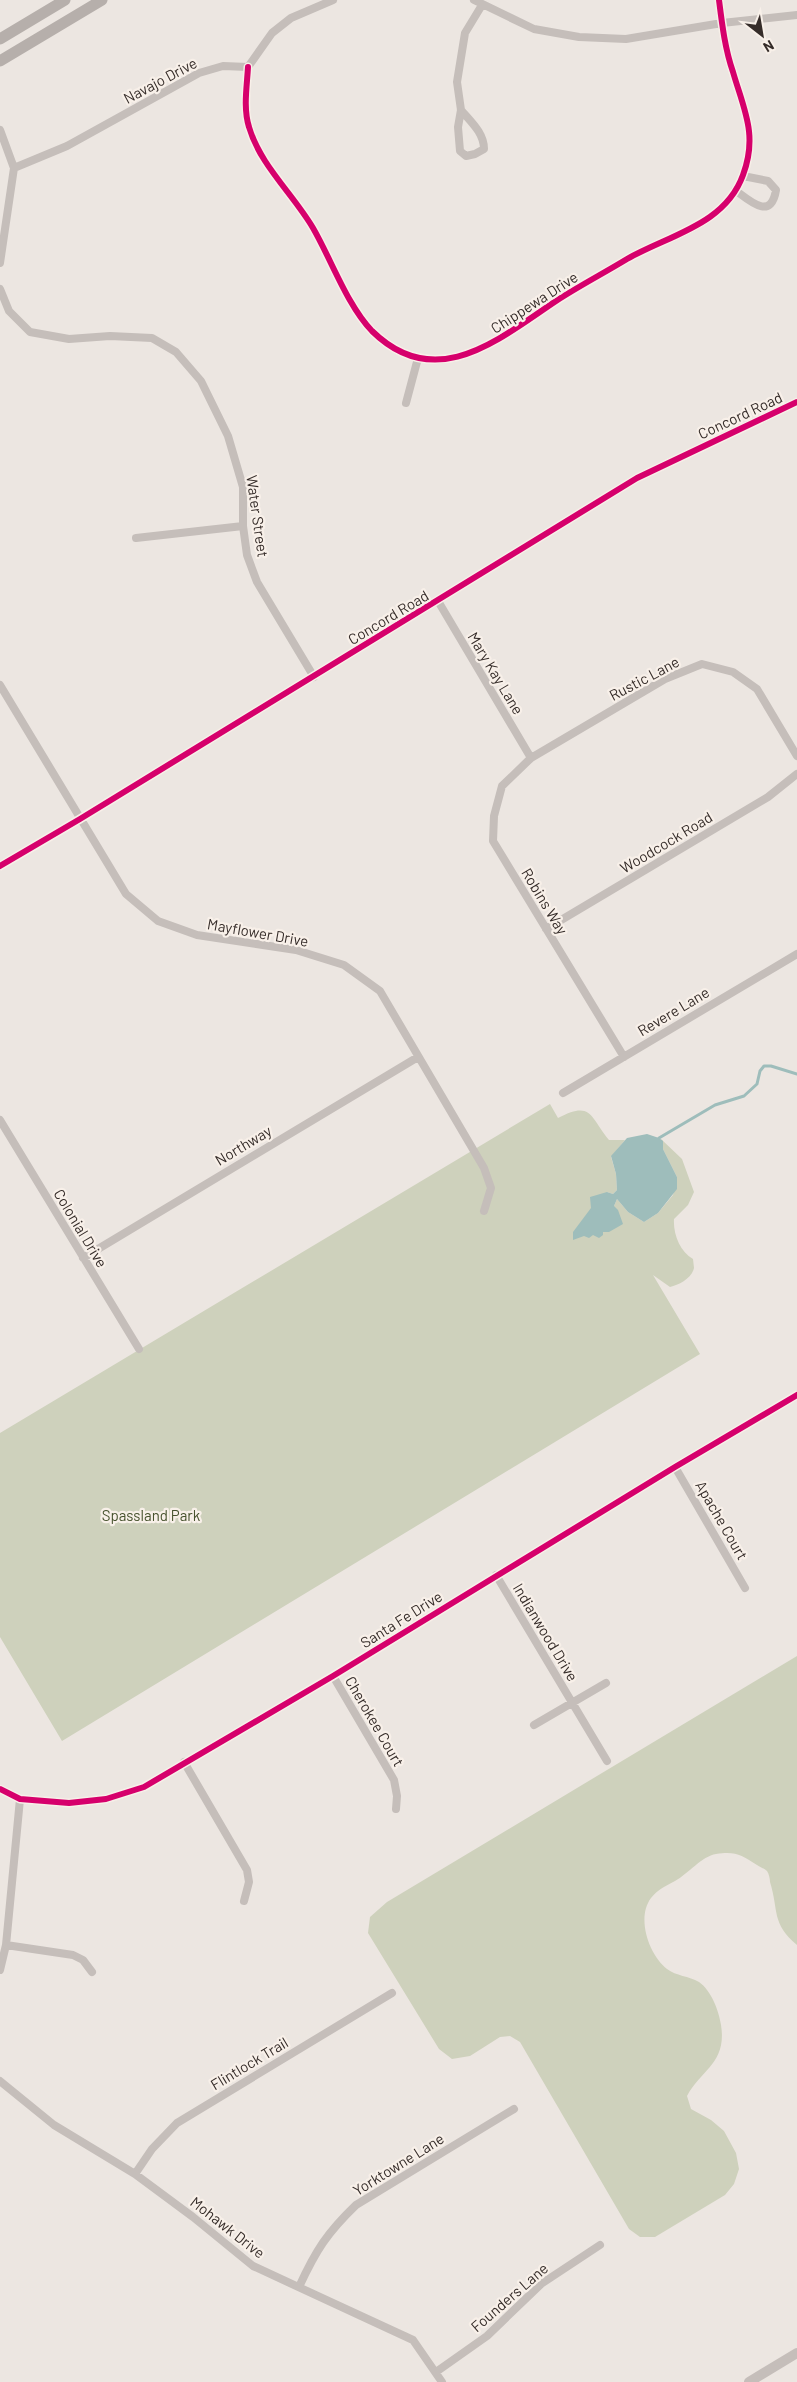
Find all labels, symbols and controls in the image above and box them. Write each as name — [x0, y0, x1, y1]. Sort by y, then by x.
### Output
north arrow — [737, 10, 787, 60]
text: N — [761, 37, 777, 56]
street label: Navajo Drive — [120, 53, 200, 107]
street label: Chippewa Drive — [487, 267, 581, 337]
street label: Concord Road — [695, 388, 785, 442]
street label: Water Street — [243, 474, 273, 558]
street label: Concord Road — [344, 586, 432, 648]
street label: Mary Kay Lane — [464, 628, 528, 718]
street label: Rustic Lane — [606, 652, 682, 704]
street label: Woodcock Road — [617, 807, 715, 877]
street label: Robins Way — [518, 864, 572, 938]
street label: Mayflower Drive — [206, 914, 310, 950]
street label: Revere Lane — [634, 983, 712, 1039]
street label: Northway — [212, 1121, 275, 1169]
street label: Colonial Drive — [51, 1186, 111, 1270]
street label: Apache Court — [692, 1477, 752, 1563]
park label: Spassland Park — [102, 1506, 201, 1524]
street label: Indianwood Drive — [510, 1580, 582, 1684]
street label: Santa Fe Drive — [357, 1587, 445, 1651]
street label: Cherokee Court — [342, 1673, 408, 1769]
street label: Flintlock Trail — [207, 2033, 291, 2093]
street label: Yorktowne Lane — [349, 2129, 447, 2199]
street label: Mohawk Drive — [187, 2192, 269, 2262]
street label: Founders Lane — [467, 2259, 551, 2335]

